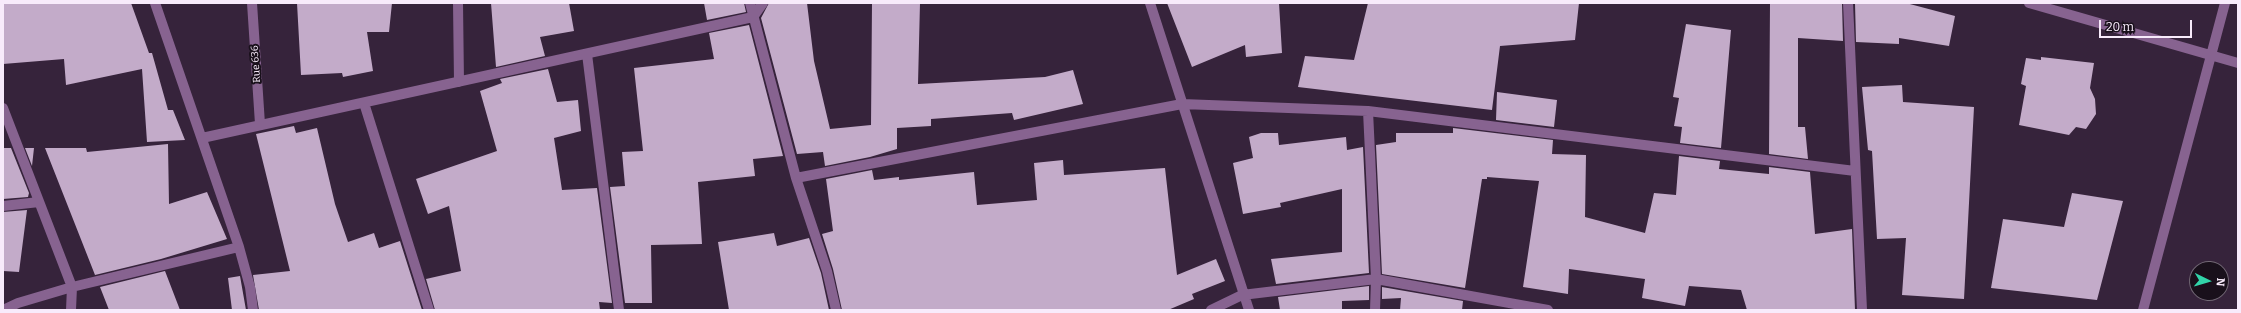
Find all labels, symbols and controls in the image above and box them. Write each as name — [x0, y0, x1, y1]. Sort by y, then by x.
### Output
scale bar — [2101, 12, 2194, 38]
text: 20 m — [2106, 20, 2134, 34]
street label: Rue 636 — [249, 45, 263, 83]
north arrow — [2189, 261, 2229, 301]
text: N — [2214, 277, 2227, 287]

